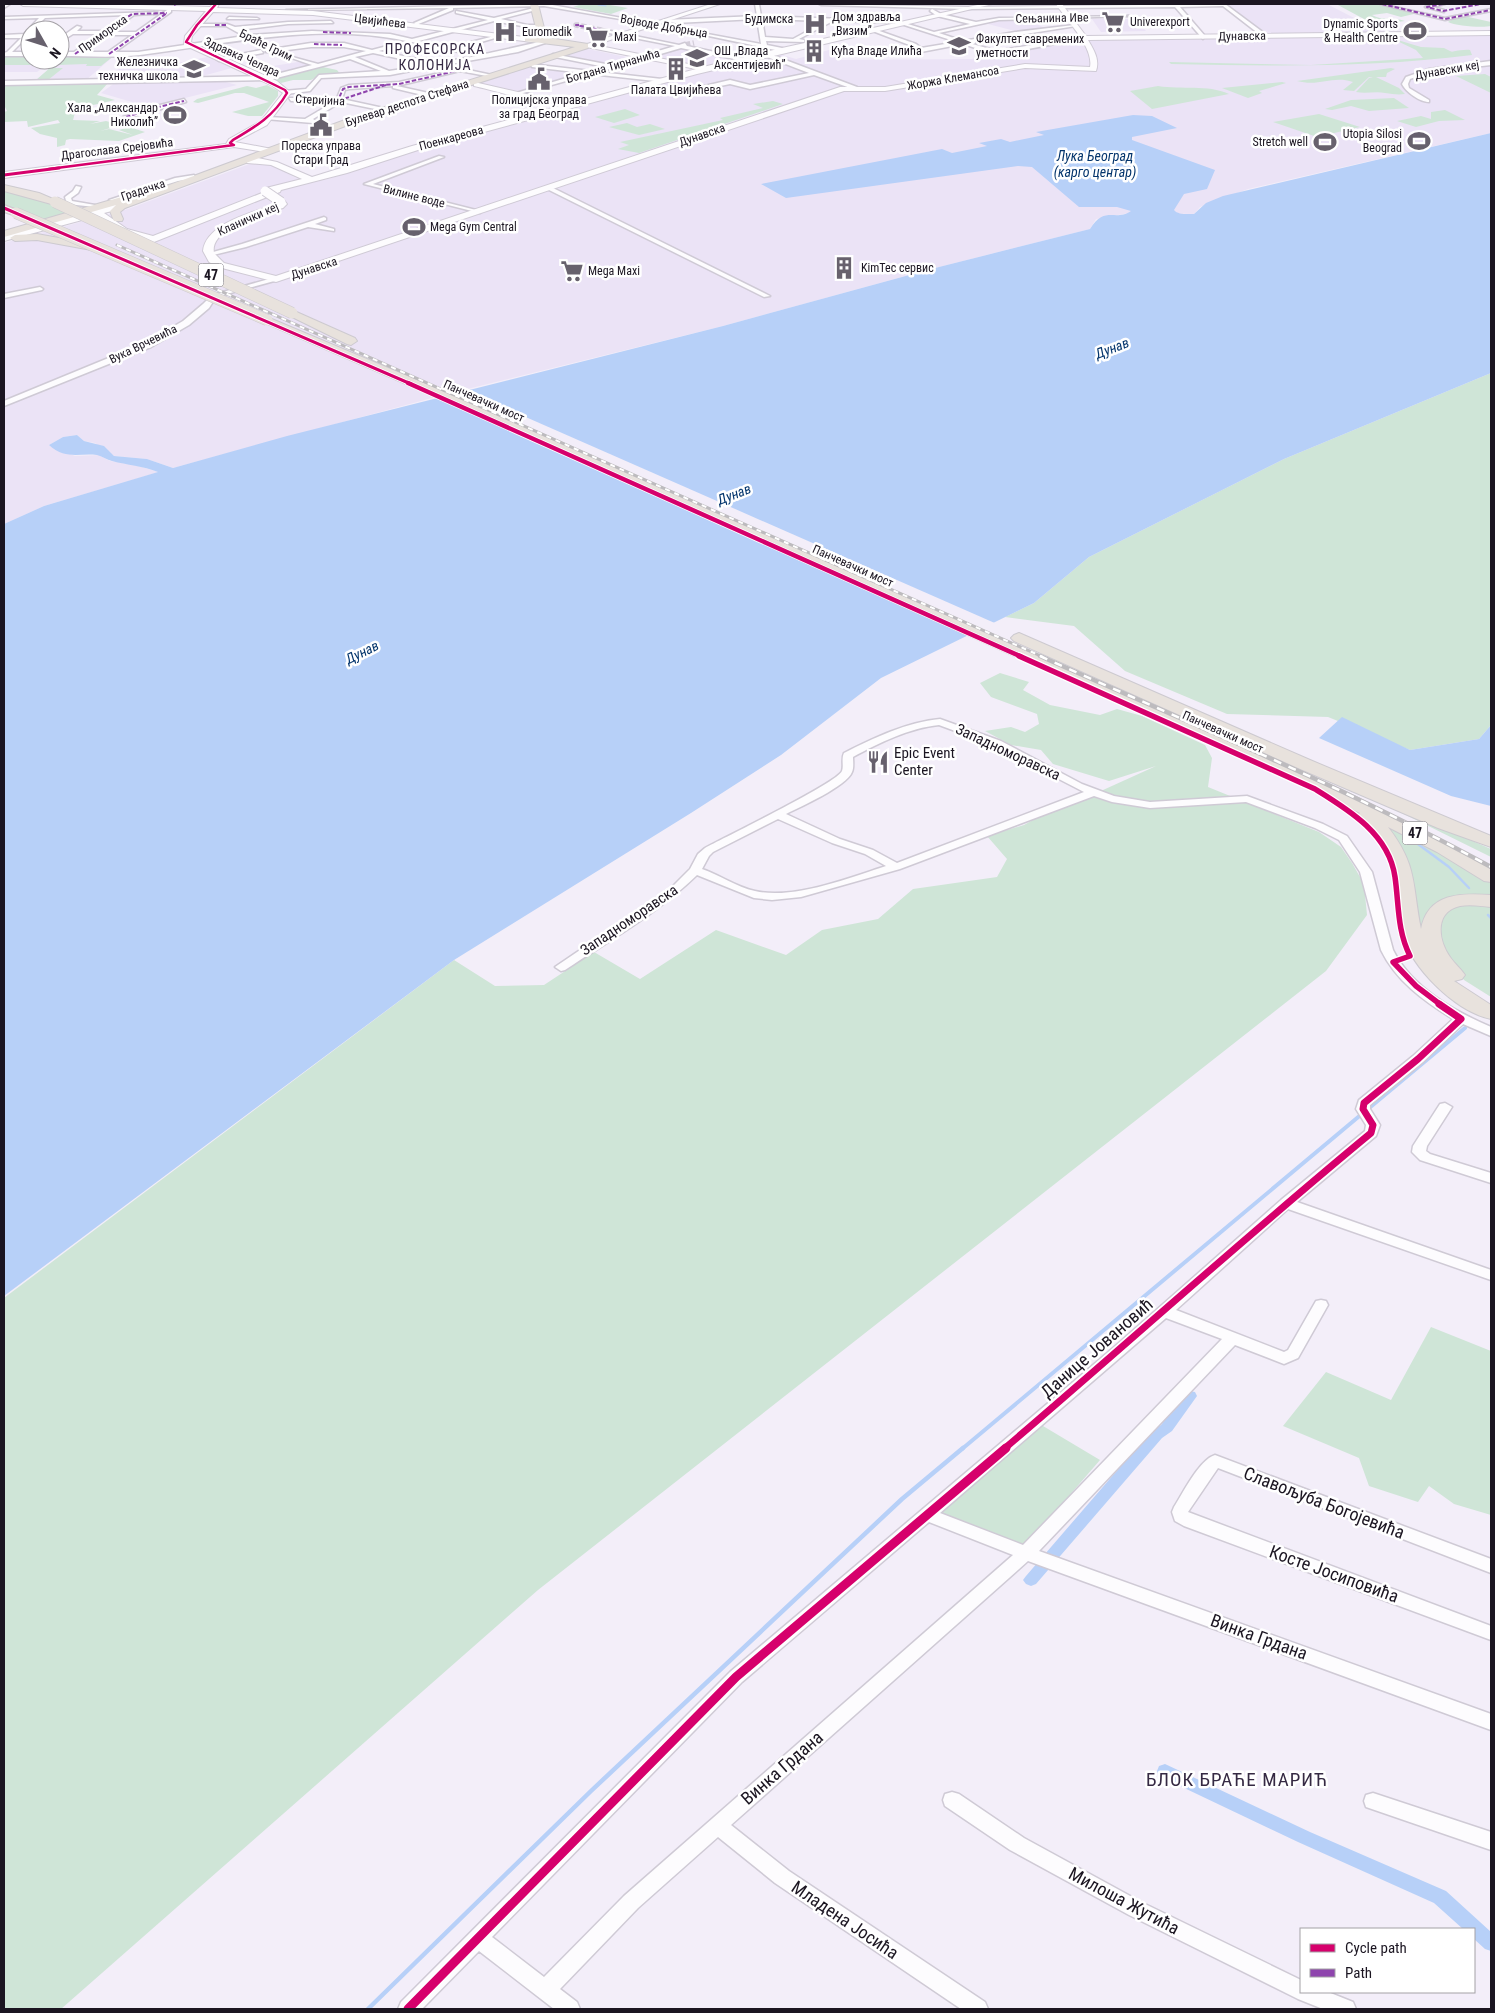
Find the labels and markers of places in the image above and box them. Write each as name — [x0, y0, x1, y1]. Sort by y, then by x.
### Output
supermarket icon: Univerexport — [1100, 9, 1126, 35]
place label: Дом здравља „Визим” — [832, 10, 901, 38]
hospital icon: Дом здравља „Визим” — [802, 11, 828, 37]
place label: Univerexport — [1130, 15, 1190, 29]
place label: Dynamic Sports & Health Centre — [1323, 17, 1398, 45]
sports icon: Dynamic Sports & Health Centre — [1402, 18, 1428, 44]
hospital icon: Euromedik — [492, 19, 518, 45]
supermarket icon: Maxi — [584, 24, 610, 50]
place label: Euromedik — [522, 25, 573, 39]
place label: Maxi — [614, 30, 637, 44]
place label: Факултет савремених уметности — [976, 32, 1084, 60]
school or university icon: Факултет савремених уметности — [946, 33, 972, 59]
building icon: Кућа Владе Илића — [801, 38, 827, 64]
place label: ОШ „Влада Аксентијевић” — [714, 44, 786, 72]
place label: Кућа Владе Илића — [831, 44, 922, 58]
school or university icon: ОШ „Влада Аксентијевић” — [684, 45, 710, 71]
place label: Железничка техничка школа — [98, 55, 178, 83]
school or university icon: Железничка техничка школа — [181, 56, 207, 82]
building icon: Палата Цвијићева — [663, 56, 689, 82]
public building icon: Полицијска управа за град Београд — [526, 66, 552, 92]
place label: Палата Цвијићева — [631, 83, 722, 97]
place label: Полицијска управа за град Београд — [491, 93, 587, 121]
place label: Хала „Александар Николић” — [67, 101, 158, 129]
sports icon: Хала „Александар Николић” — [162, 102, 188, 128]
public building icon: Пореска управа Стари Град — [308, 112, 334, 138]
place label: Utopia Silosi Beograd — [1343, 127, 1402, 155]
sports icon: Utopia Silosi Beograd — [1406, 128, 1432, 154]
sports icon: Stretch well — [1312, 129, 1338, 155]
place label: Stretch well — [1252, 135, 1308, 149]
place label: Пореска управа Стари Град — [281, 139, 361, 167]
sports icon: Mega Gym Central — [401, 214, 427, 240]
place label: Mega Gym Central — [430, 220, 517, 234]
building icon: KimTec сервис — [831, 255, 857, 281]
supermarket icon: Mega Maxi — [559, 258, 585, 284]
place label: KimTec сервис — [861, 261, 934, 275]
place label: Mega Maxi — [588, 264, 640, 278]
place label: Epic Event Center — [894, 744, 955, 779]
restaurant icon: Epic Event Center — [865, 749, 891, 775]

